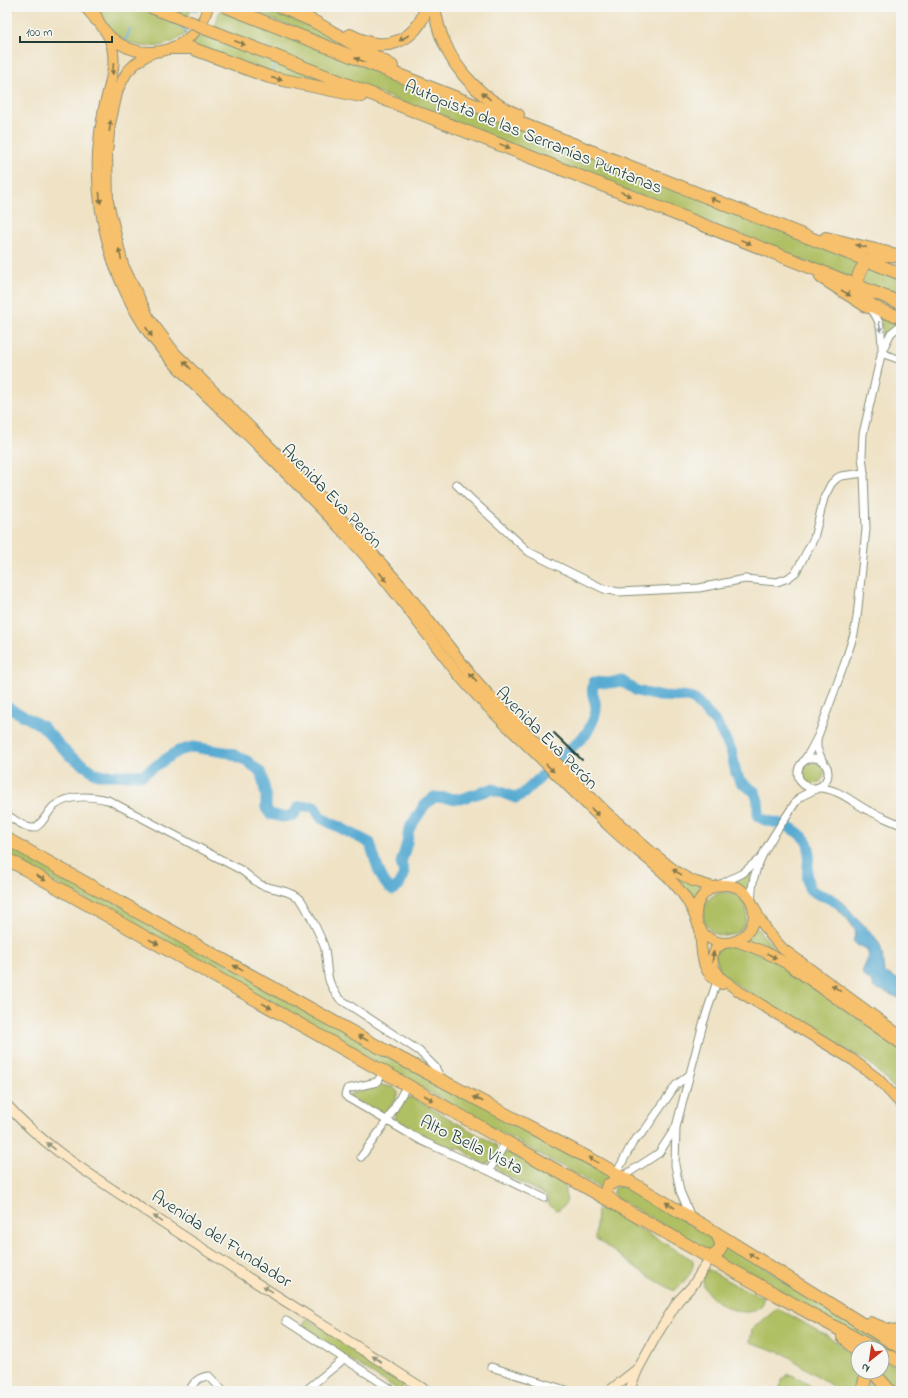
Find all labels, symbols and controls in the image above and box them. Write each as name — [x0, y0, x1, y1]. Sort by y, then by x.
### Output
scale bar — [20, 18, 112, 44]
text: 100 m — [26, 24, 53, 42]
one-way arrow — [399, 34, 410, 41]
one-way arrow — [235, 40, 247, 46]
one-way arrow — [353, 57, 365, 63]
one-way arrow — [110, 63, 117, 75]
street label: Autopista de las Serranías Puntanas — [400, 74, 666, 202]
one-way arrow — [271, 77, 283, 83]
one-way arrow — [480, 91, 491, 100]
one-way arrow — [107, 120, 113, 132]
one-way arrow — [499, 143, 510, 149]
one-way arrow — [96, 192, 103, 204]
one-way arrow — [620, 192, 632, 198]
one-way arrow — [709, 197, 721, 203]
one-way arrow — [741, 240, 753, 246]
one-way arrow — [855, 243, 867, 249]
one-way arrow — [117, 248, 123, 260]
one-way arrow — [841, 289, 851, 297]
one-way arrow — [878, 321, 884, 333]
one-way arrow — [145, 326, 152, 337]
one-way arrow — [182, 360, 192, 370]
street label: Avenida Eva Perón — [274, 439, 388, 555]
one-way arrow — [378, 572, 387, 583]
one-way arrow — [468, 671, 477, 682]
street label: Avenida Eva Perón — [489, 682, 603, 796]
one-way arrow — [545, 763, 555, 773]
one-way arrow — [590, 807, 600, 817]
one-way arrow — [671, 869, 683, 876]
one-way arrow — [35, 875, 47, 882]
one-way arrow — [148, 939, 160, 946]
one-way arrow — [710, 951, 716, 963]
one-way arrow — [766, 952, 778, 959]
one-way arrow — [232, 965, 243, 972]
one-way arrow — [830, 984, 841, 992]
one-way arrow — [262, 1002, 273, 1009]
one-way arrow — [358, 1035, 369, 1042]
one-way arrow — [423, 1094, 435, 1101]
one-way arrow — [473, 1096, 484, 1102]
street label: Alto Bella Vista — [415, 1110, 527, 1182]
one-way arrow — [46, 1141, 56, 1150]
one-way arrow — [587, 1157, 599, 1164]
street label: Avenida del Fundador — [145, 1185, 297, 1296]
one-way arrow — [664, 1202, 676, 1209]
one-way arrow — [152, 1216, 164, 1223]
one-way arrow — [748, 1252, 758, 1260]
one-way arrow — [262, 1286, 274, 1293]
north arrow — [850, 1340, 890, 1380]
one-way arrow — [372, 1355, 382, 1363]
text: N — [858, 1359, 873, 1377]

